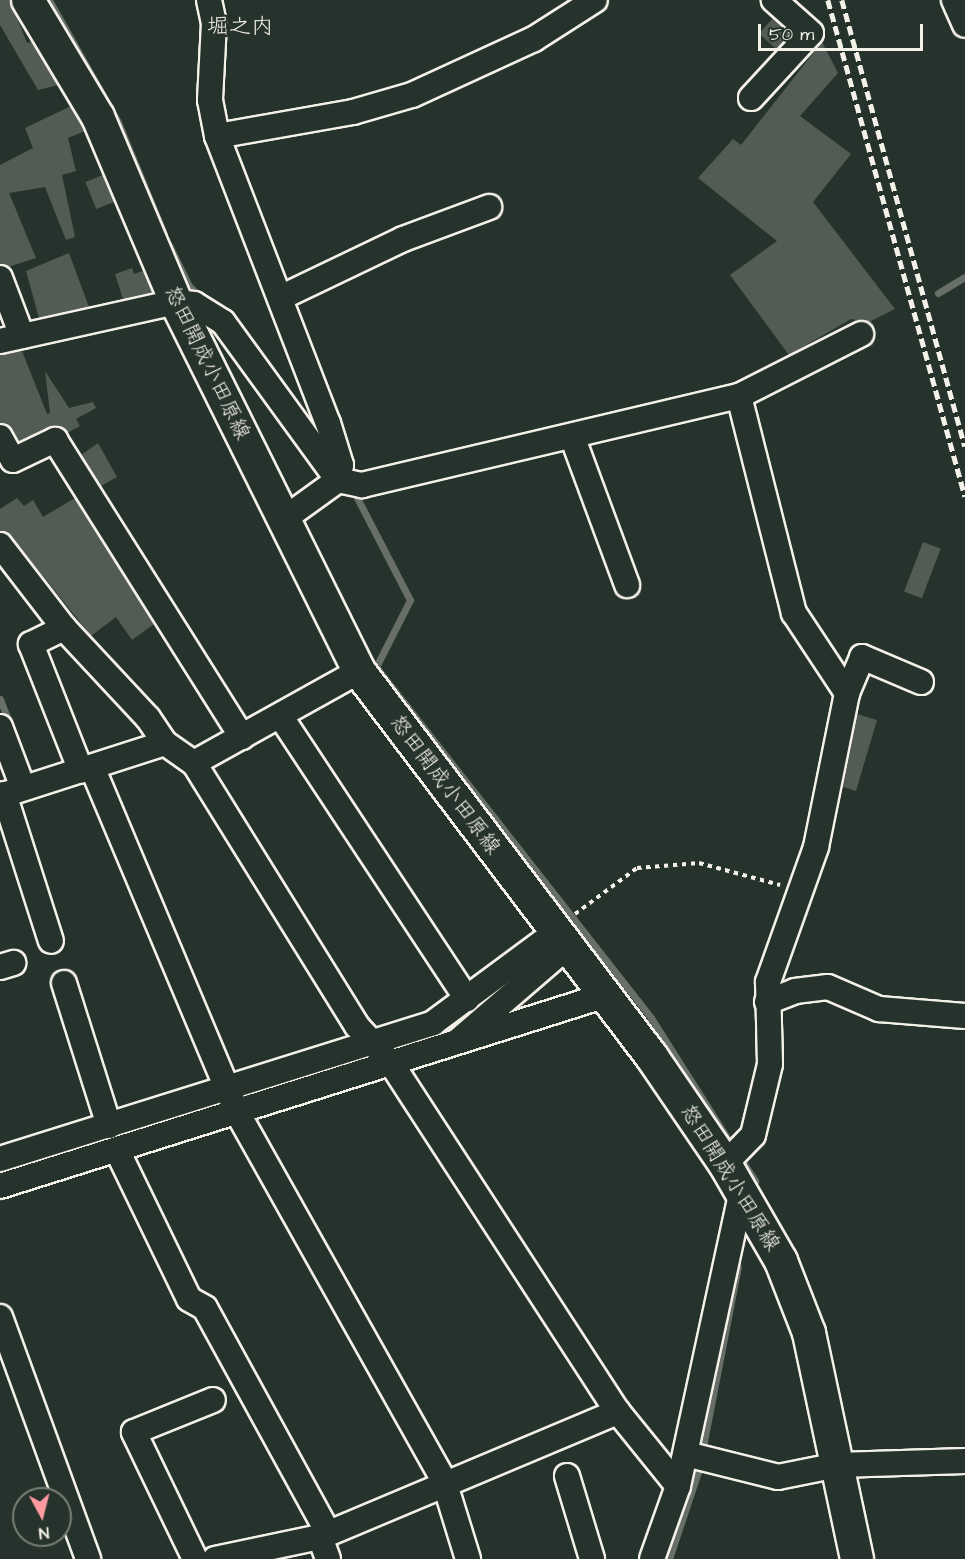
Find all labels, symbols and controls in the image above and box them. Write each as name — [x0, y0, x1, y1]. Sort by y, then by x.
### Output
scale bar — [761, 12, 926, 50]
district label: 堀之内 — [207, 14, 273, 40]
text: 50 m — [769, 22, 814, 47]
street label: 怒田開成小田原線 — [159, 282, 255, 444]
street label: 怒田開成小田原線 — [384, 710, 506, 860]
street label: 怒田開成小田原線 — [675, 1100, 785, 1256]
north arrow — [12, 1487, 72, 1547]
text: N — [38, 1521, 50, 1544]

